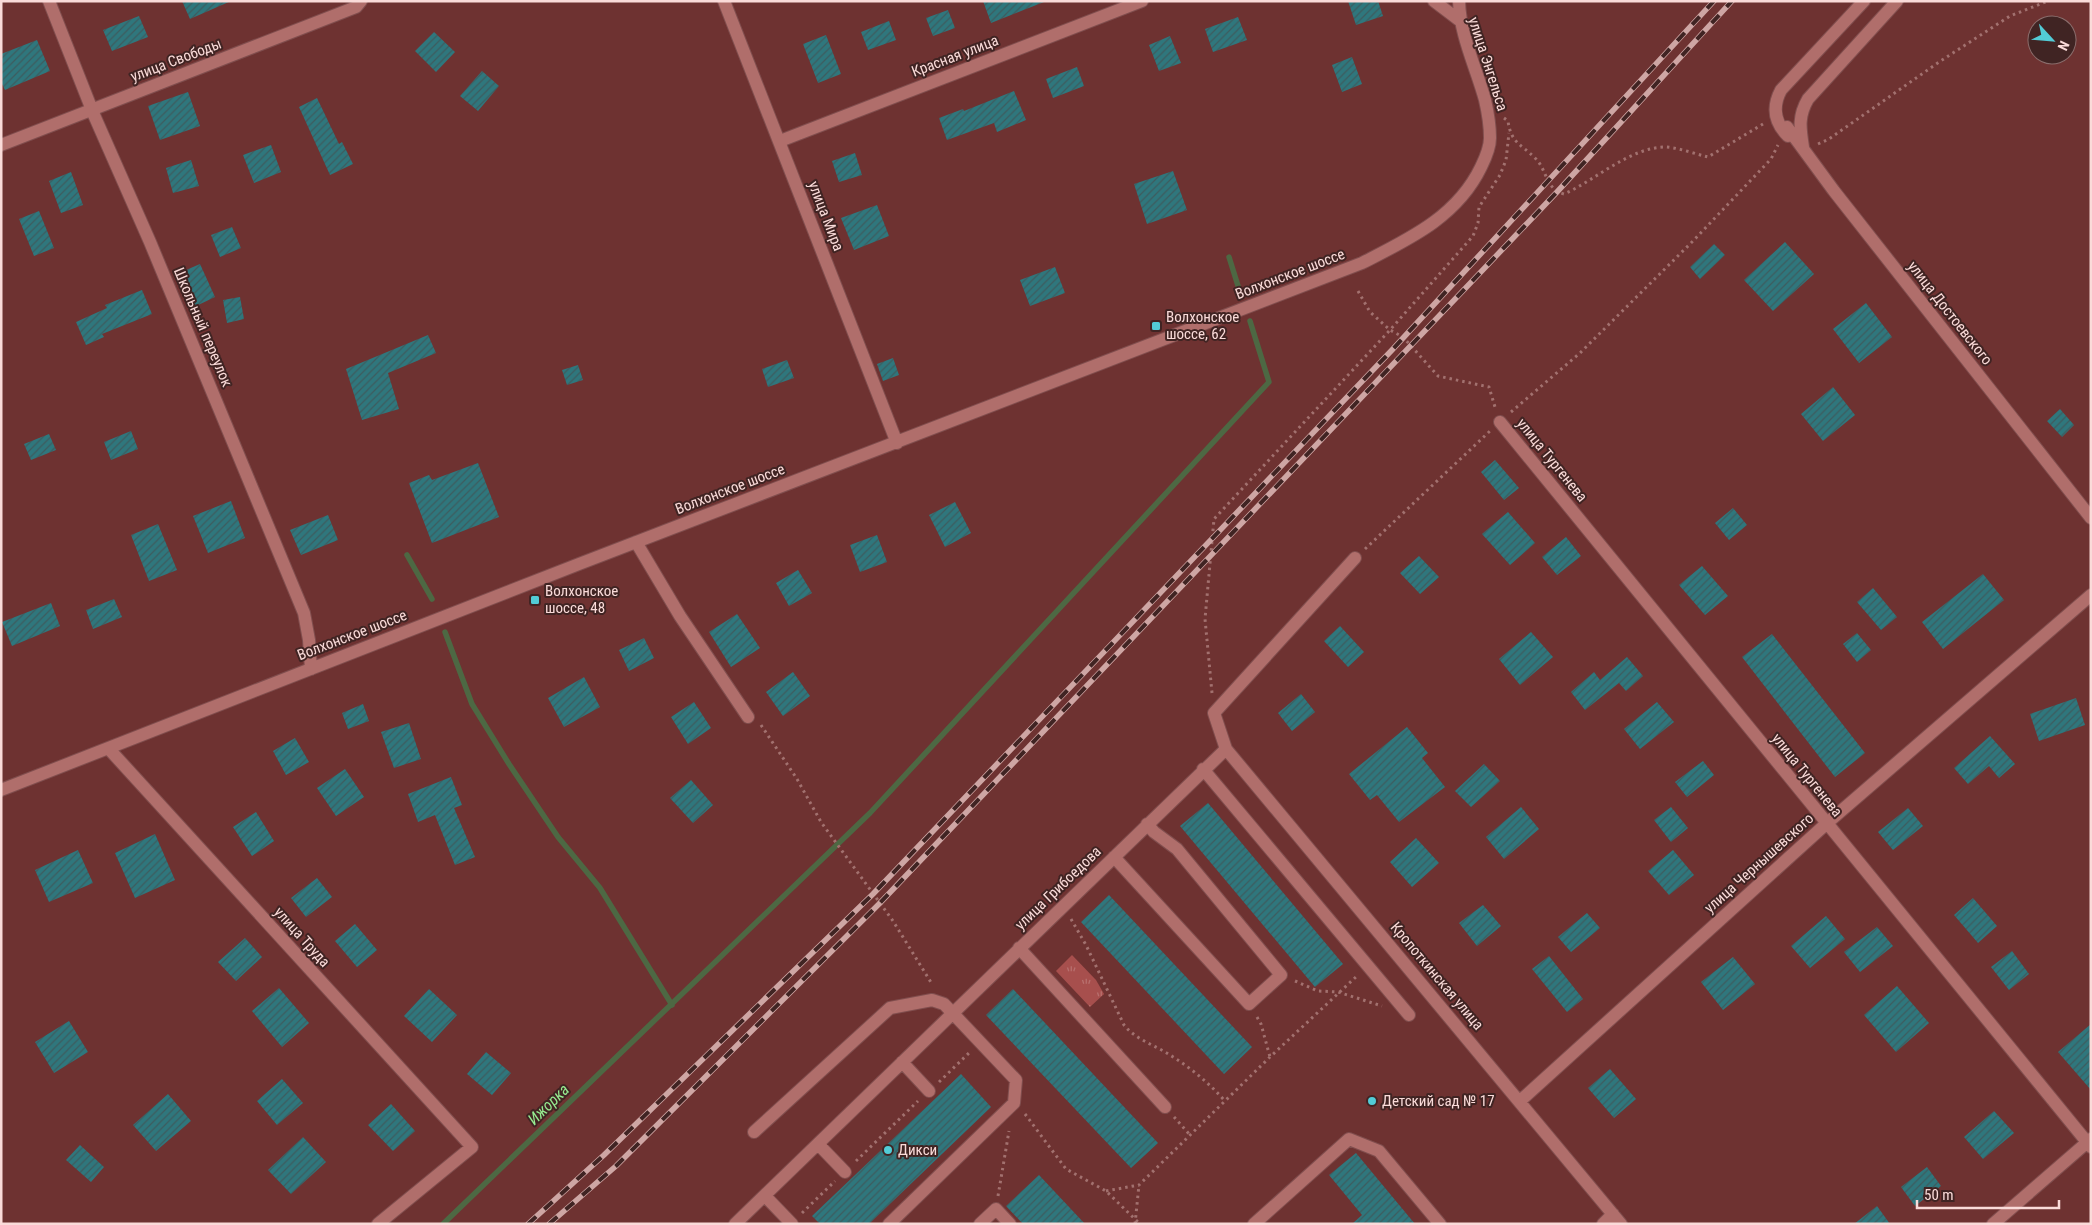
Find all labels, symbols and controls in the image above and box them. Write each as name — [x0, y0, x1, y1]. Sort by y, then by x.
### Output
street label: улица Энгельса — [1464, 15, 1512, 113]
north arrow — [2027, 15, 2077, 65]
street label: Красная улица — [909, 31, 1001, 81]
street label: улица Свободы — [128, 34, 224, 86]
text: N — [2055, 38, 2073, 53]
street label: улица Мира — [804, 179, 848, 253]
street label: Волхонское шоссе — [1233, 245, 1347, 303]
street label: улица Достоевского — [1904, 258, 1996, 368]
street label: Школьный переулок — [170, 265, 236, 389]
place label: Волхонское шоссе, 62 — [1166, 308, 1239, 343]
marker: Волхонское шоссе, 62 — [1150, 320, 1162, 332]
street label: улица Тургенева — [1513, 415, 1591, 505]
street label: Волхонское шоссе — [673, 460, 787, 518]
place label: Волхонское шоссе, 48 — [545, 582, 618, 617]
marker: Волхонское шоссе, 48 — [529, 594, 541, 606]
street label: Волхонское шоссе — [295, 606, 409, 664]
street label: улица Тургенева — [1768, 730, 1846, 820]
street label: улица Чернышевского — [1701, 809, 1817, 917]
street label: улица Грибоедова — [1011, 842, 1105, 934]
street label: улица Труда — [270, 903, 334, 971]
street label: Кропоткинская улица — [1387, 918, 1487, 1034]
water label: Ижорка — [524, 1080, 573, 1129]
place label: Детский сад № 17 — [1382, 1092, 1495, 1110]
marker: Детский сад № 17 — [1366, 1095, 1378, 1107]
place label: Дикси — [898, 1141, 937, 1159]
marker: Дикси — [882, 1144, 894, 1156]
scale bar — [1917, 1178, 2060, 1210]
text: 50 m — [1924, 1186, 1954, 1204]

